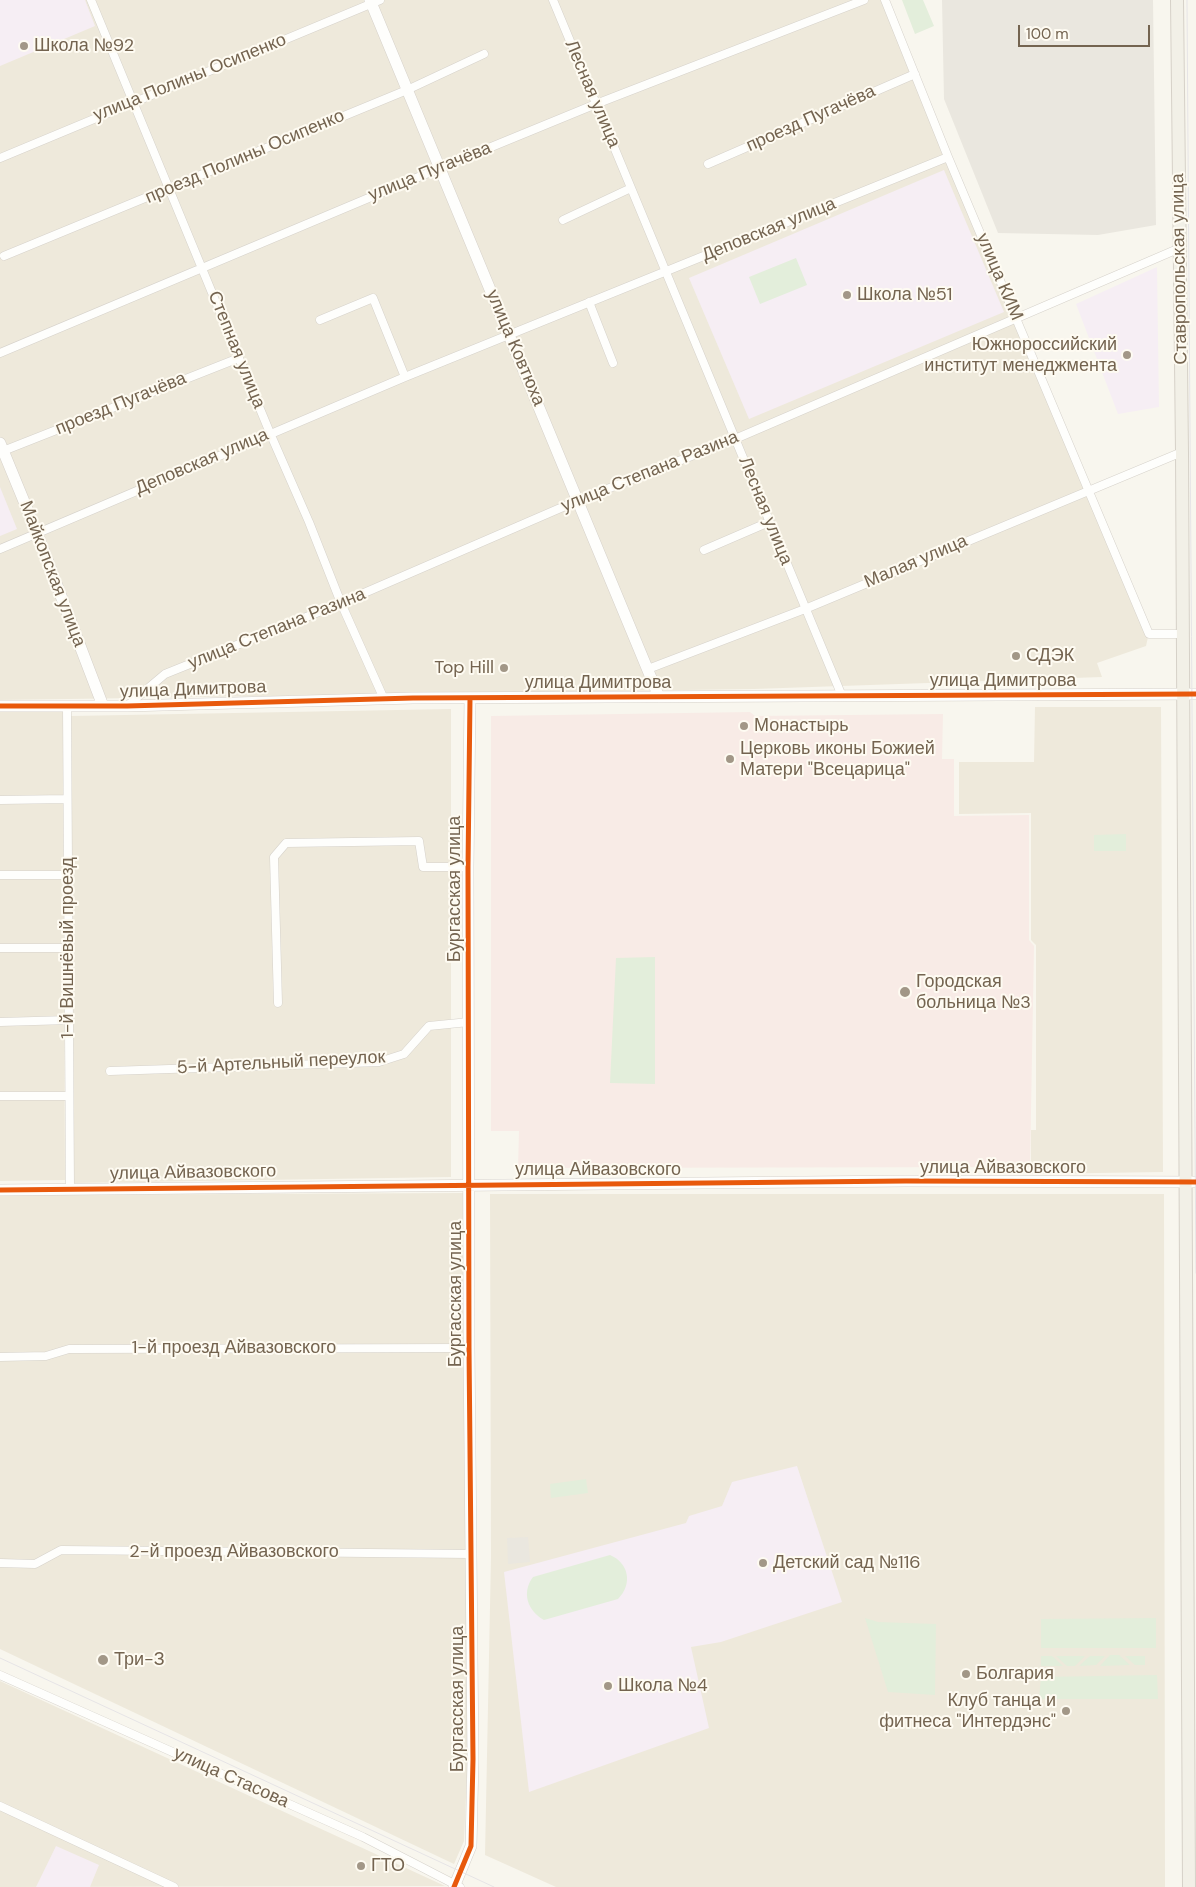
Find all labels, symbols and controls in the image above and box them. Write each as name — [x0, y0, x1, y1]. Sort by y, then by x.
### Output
scale bar — [1021, 15, 1154, 47]
text: 100 m — [1026, 24, 1069, 44]
street label: улица Полины Осипенко — [91, 29, 289, 127]
place label: Школа №92 — [34, 35, 134, 57]
street label: Лесная улица — [560, 37, 624, 151]
marker: Школа №92 — [18, 40, 30, 52]
street label: проезд Пугачёва — [743, 81, 879, 157]
street label: проезд Полины Осипенко — [142, 105, 348, 209]
street label: улица Пугачёва — [365, 137, 495, 207]
street label: Ставропольская улица — [1168, 173, 1192, 365]
street label: Деповская улица — [699, 193, 839, 267]
street label: улица КИМ — [971, 230, 1027, 324]
place label: Школа №51 — [857, 284, 952, 306]
street label: улица Ковтюха — [481, 287, 549, 409]
street label: Степная улица — [203, 288, 269, 412]
marker: Школа №51 — [841, 289, 853, 301]
place label: Южнороссийский институт менеджмента — [924, 334, 1117, 376]
marker: Южнороссийский институт менеджмента — [1121, 349, 1133, 361]
street label: проезд Пугачёва — [53, 368, 189, 440]
street label: Деповская улица — [132, 424, 272, 500]
street label: улица Степана Разина — [558, 427, 742, 517]
street label: Лесная улица — [733, 454, 797, 568]
street label: Майкопская улица — [14, 498, 90, 650]
street label: Малая улица — [861, 531, 971, 593]
street label: улица Степана Разина — [185, 584, 369, 674]
place label: СДЭК — [1026, 645, 1074, 667]
marker: СДЭК — [1010, 650, 1022, 662]
place label: Top Hill — [434, 657, 494, 679]
marker: Top Hill — [498, 662, 510, 674]
street label: улица Димитрова — [930, 670, 1076, 692]
street label: улица Димитрова — [525, 672, 671, 694]
street label: улица Димитрова — [119, 677, 267, 703]
place label: Монастырь — [754, 715, 849, 737]
marker: Монастырь — [738, 720, 750, 732]
place label: Церковь иконы Божией Матери "Всецарица" — [740, 738, 935, 781]
marker: Церковь иконы Божией Матери "Всецарица" — [724, 753, 736, 765]
street label: Бургасская улица — [444, 816, 466, 962]
street label: 1-й Вишнёвый проезд — [57, 857, 79, 1039]
place label: Городская больница №3 — [916, 971, 1031, 1014]
marker: Городская больница №3 — [898, 985, 912, 999]
street label: 5-й Артельный переулок — [176, 1047, 386, 1079]
street label: улица Айвазовского — [920, 1157, 1086, 1179]
street label: улица Айвазовского — [515, 1159, 681, 1181]
street label: улица Айвазовского — [110, 1161, 276, 1185]
street label: Бургасская улица — [445, 1221, 467, 1367]
street label: 1-й проезд Айвазовского — [132, 1337, 336, 1359]
street label: 2-й проезд Айвазовского — [129, 1541, 339, 1563]
place label: Детский сад №116 — [773, 1552, 921, 1574]
marker: Детский сад №116 — [757, 1557, 769, 1569]
street label: Бургасская улица — [447, 1626, 469, 1772]
place label: Три-З — [114, 1649, 165, 1671]
marker: Три-З — [96, 1653, 110, 1667]
place label: Болгария — [976, 1663, 1054, 1685]
marker: Болгария — [960, 1668, 972, 1680]
place label: Школа №4 — [618, 1675, 708, 1697]
marker: Школа №4 — [602, 1680, 614, 1692]
place label: Клуб танца и фитнеса "Интердэнс" — [879, 1690, 1056, 1732]
marker: Клуб танца и фитнеса "Интердэнс" — [1060, 1705, 1072, 1717]
street label: улица Стасова — [170, 1743, 292, 1813]
place label: ГТО — [371, 1855, 405, 1877]
marker: ГТО — [355, 1860, 367, 1872]

